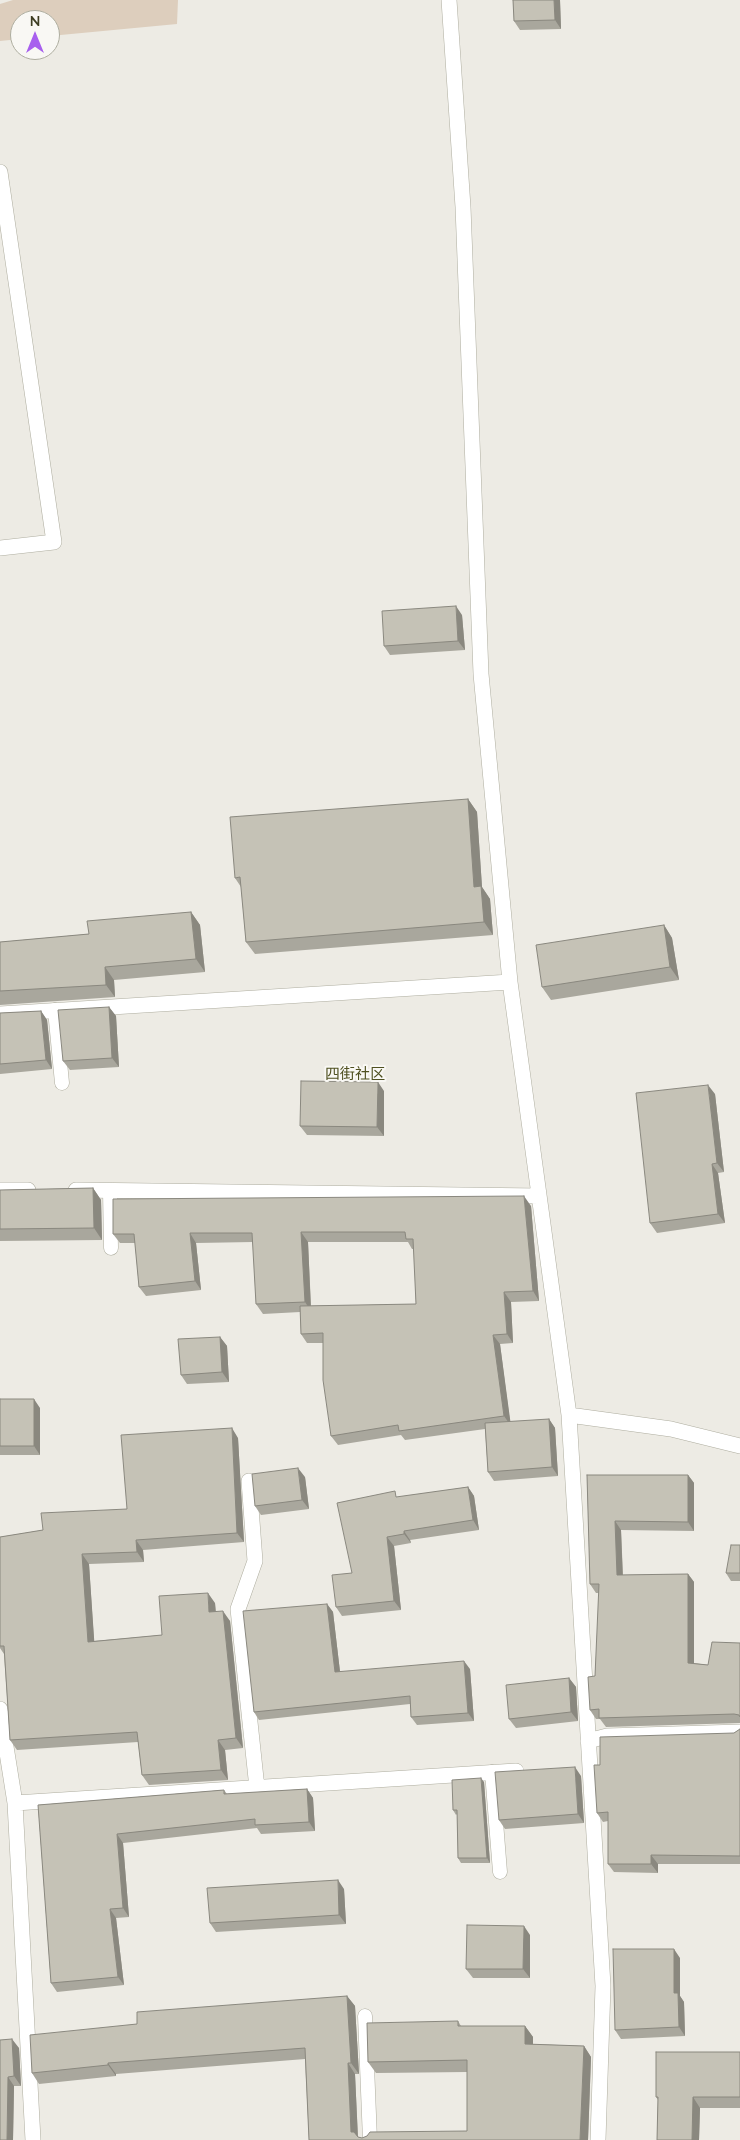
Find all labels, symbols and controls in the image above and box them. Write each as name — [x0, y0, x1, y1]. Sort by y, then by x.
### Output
north arrow — [10, 10, 60, 60]
text: N — [30, 12, 40, 30]
district label: 四街社区 — [325, 1065, 385, 1083]

